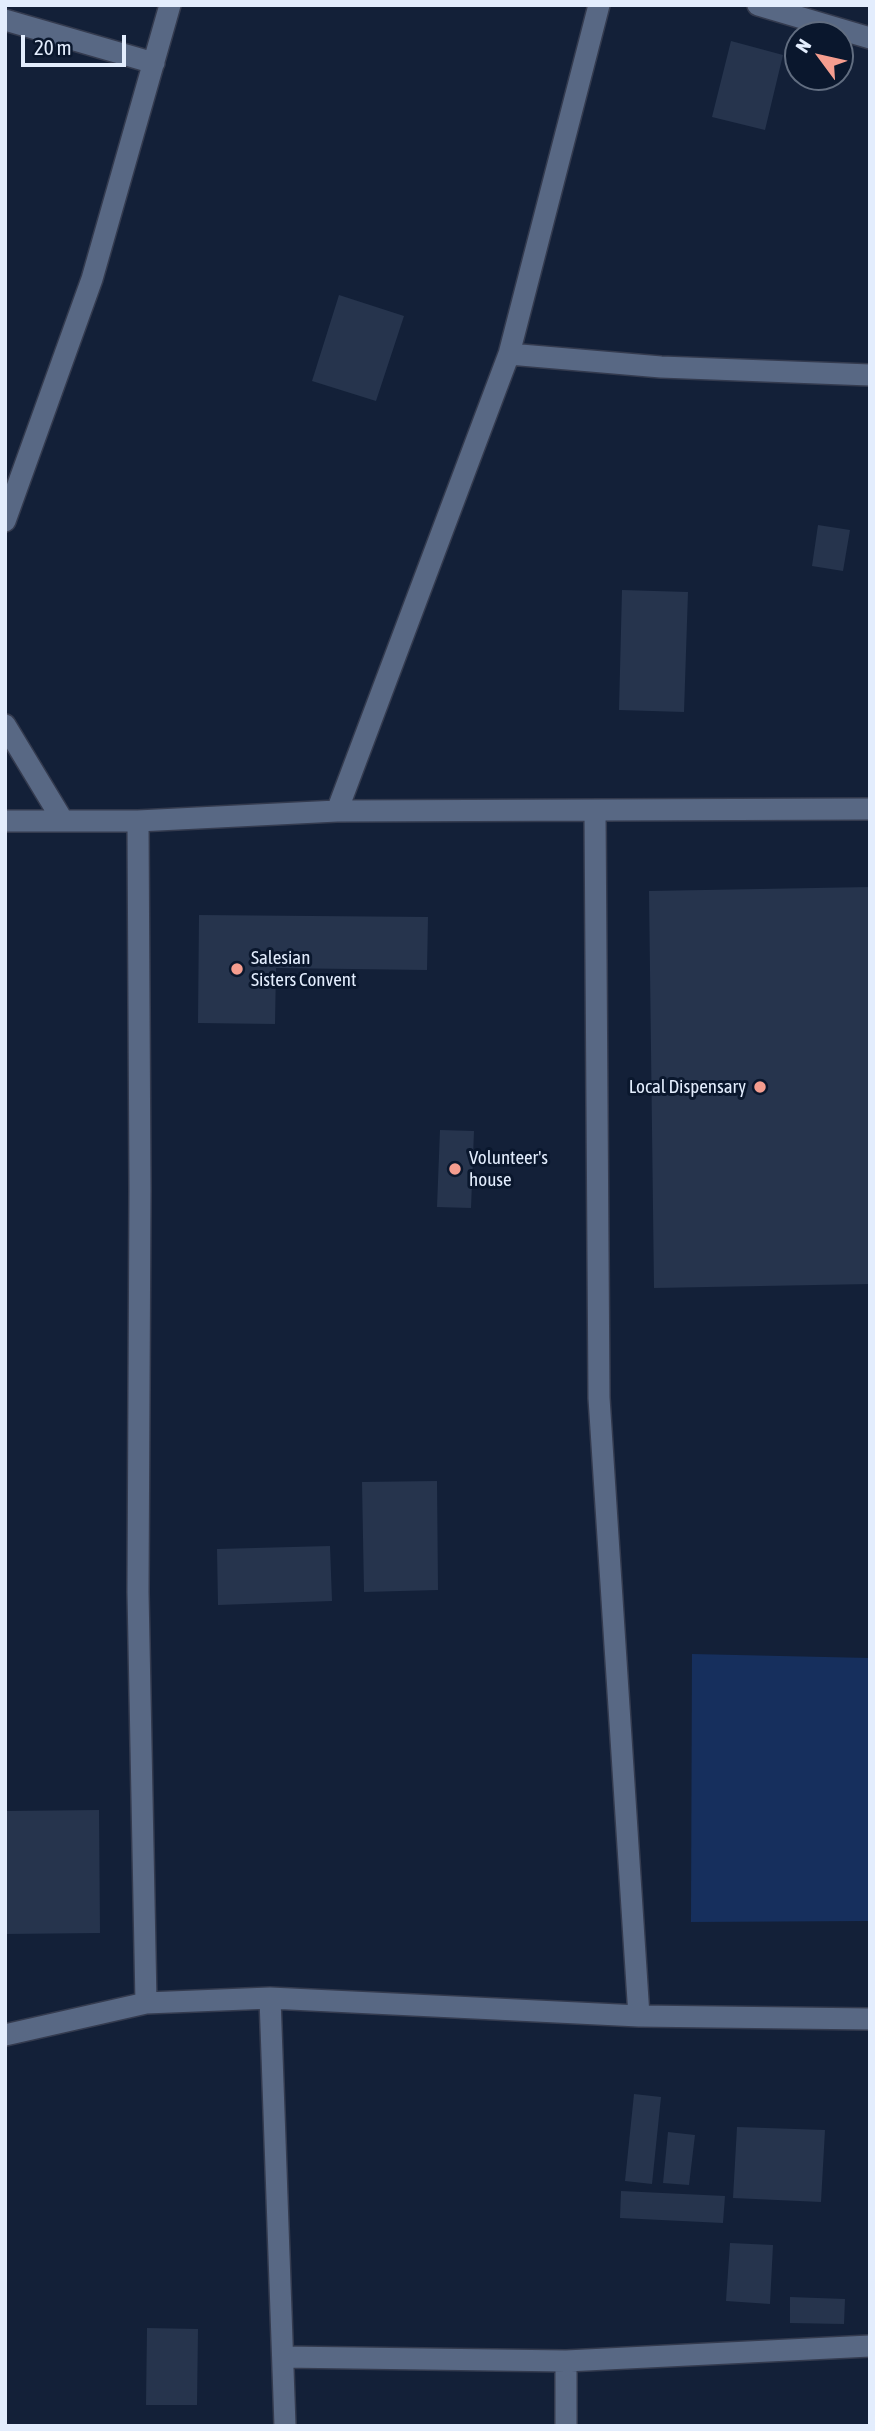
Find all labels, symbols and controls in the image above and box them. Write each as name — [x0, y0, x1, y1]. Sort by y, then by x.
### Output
scale bar — [24, 21, 130, 65]
north arrow — [784, 21, 854, 91]
text: 20 m — [34, 35, 72, 59]
text: N — [791, 35, 815, 56]
place label: Salesian Sisters Convent — [251, 947, 357, 991]
marker: Salesian Sisters Convent — [229, 961, 245, 977]
place label: Local Dispensary — [629, 1076, 746, 1098]
marker: Local Dispensary — [752, 1079, 768, 1095]
place label: Volunteer's house — [469, 1147, 548, 1191]
marker: Volunteer's house — [447, 1161, 463, 1177]

